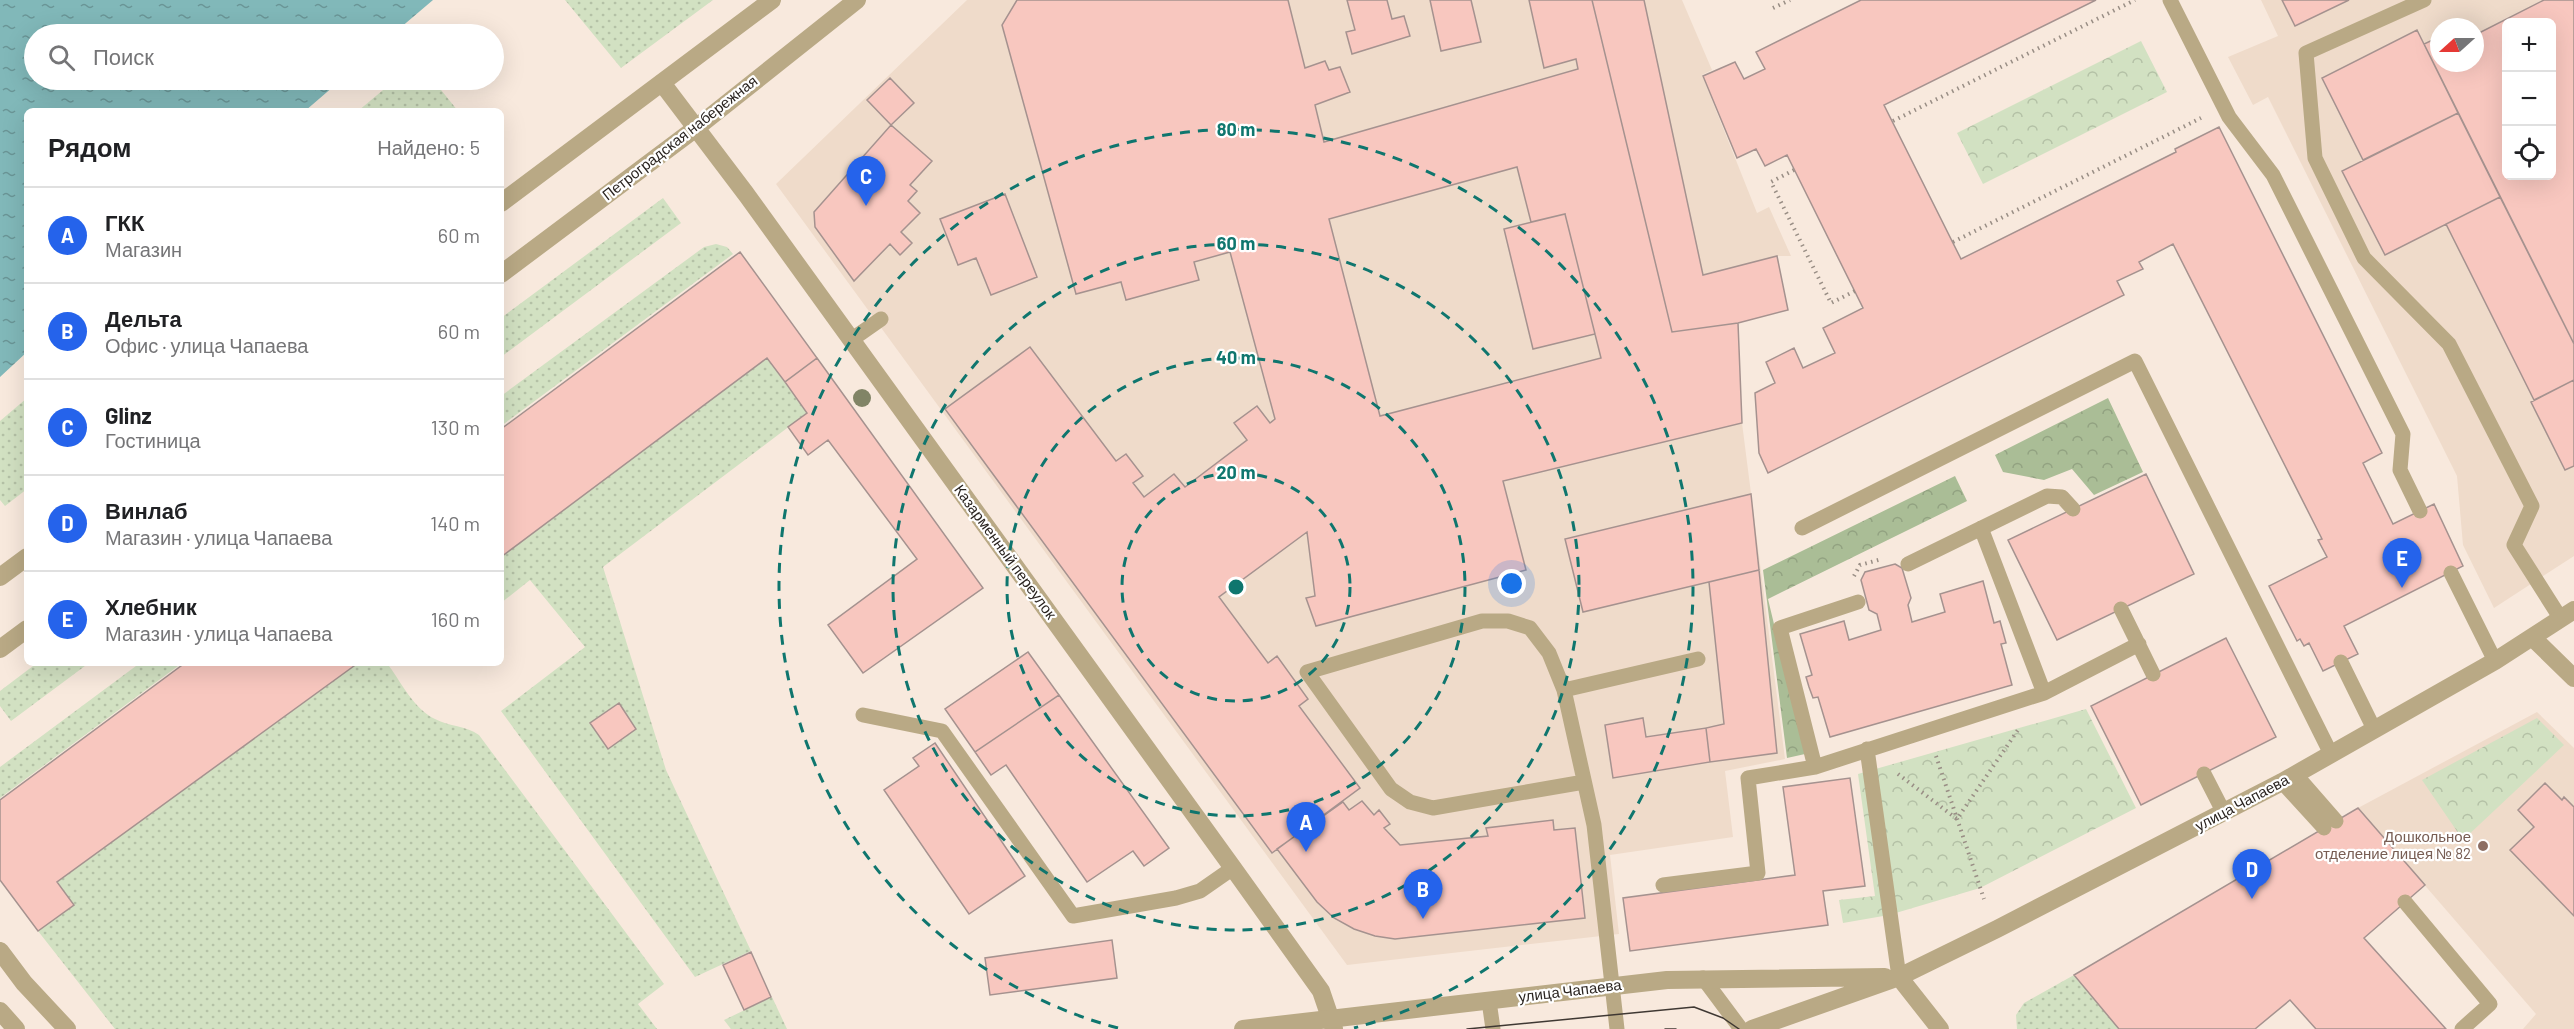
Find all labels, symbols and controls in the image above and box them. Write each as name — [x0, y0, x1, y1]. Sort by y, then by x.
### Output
north arrow — [2430, 18, 2484, 72]
map controls — [2502, 18, 2556, 180]
button: + — [2502, 18, 2556, 72]
search box — [24, 24, 504, 90]
icon: search — [45, 41, 78, 74]
text: Поиск — [93, 43, 154, 69]
street label: Петроградская набережная — [598, 71, 760, 203]
button: − — [2502, 72, 2556, 126]
text: 80 m — [1217, 118, 1255, 140]
button: locate — [2502, 126, 2556, 180]
text: Рядом — [48, 131, 131, 162]
text: Найдено: 5 — [377, 135, 480, 159]
pin: C — [846, 156, 886, 206]
text: ГКК — [105, 209, 144, 235]
text: A — [61, 223, 74, 247]
text: 60 m — [438, 223, 480, 247]
text: 60 m — [1217, 232, 1255, 254]
text: Магазин — [105, 237, 182, 261]
text: Дельта — [105, 305, 182, 331]
text: B — [61, 319, 74, 343]
text: 60 m — [438, 319, 480, 343]
text: Офис · улица Чапаева — [105, 333, 308, 357]
text: 40 m — [1216, 346, 1256, 368]
text: Glinz — [105, 402, 152, 428]
text: C — [61, 415, 74, 439]
text: 130 m — [431, 415, 480, 439]
text: Гостиница — [105, 428, 201, 452]
text: 20 m — [1217, 461, 1255, 483]
street label: Казарменный переулок — [951, 481, 1061, 623]
text: Винлаб — [105, 497, 188, 523]
text: D — [61, 511, 74, 535]
text: 140 m — [430, 511, 480, 535]
text: Магазин · улица Чапаева — [105, 525, 332, 549]
pin: E — [2382, 538, 2422, 588]
your location — [1497, 569, 1526, 598]
centre of rings — [1226, 577, 1246, 597]
text: Хлебник — [105, 593, 197, 619]
text: E — [62, 607, 73, 631]
text: 160 m — [431, 607, 480, 631]
text: Магазин · улица Чапаева — [105, 621, 332, 645]
street label: улица Чапаева — [2192, 770, 2292, 834]
pin: A — [1286, 802, 1326, 852]
place label: Дошкольное отделение лицея № 82 — [2315, 827, 2471, 862]
marker: Дошкольное отделение лицея № 82 — [2476, 839, 2490, 853]
pin: D — [2232, 850, 2272, 899]
pin: B — [1404, 870, 1442, 919]
street label: улица Чапаева — [1517, 975, 1623, 1005]

